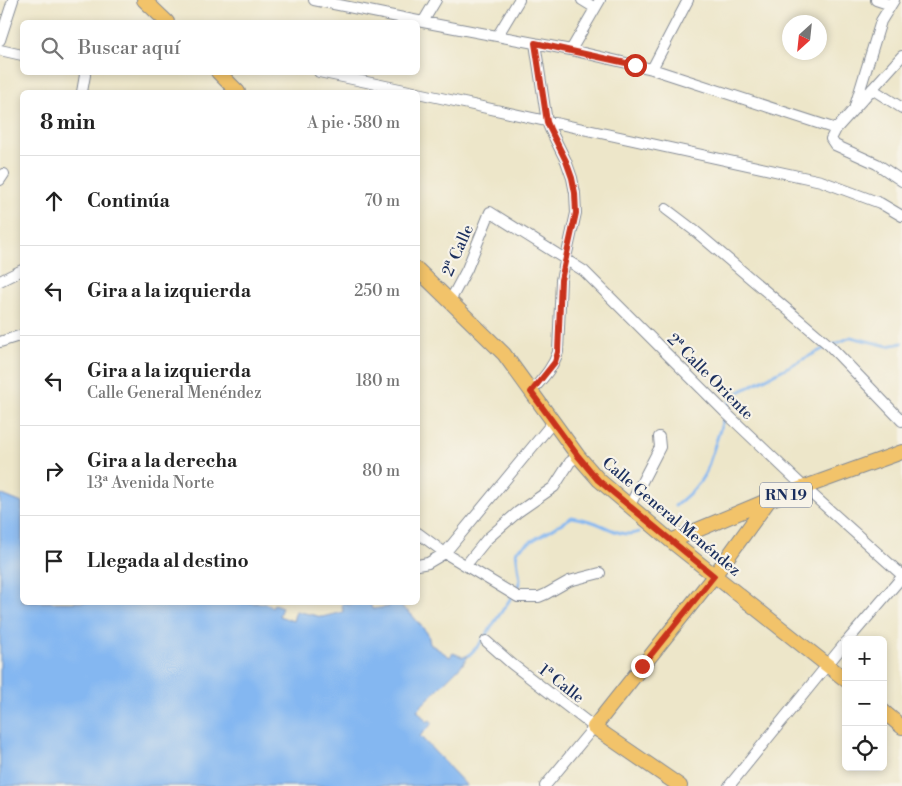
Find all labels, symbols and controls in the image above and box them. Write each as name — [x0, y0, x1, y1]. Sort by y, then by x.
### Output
north arrow — [782, 15, 827, 60]
search box — [20, 20, 420, 75]
icon: search — [38, 34, 66, 62]
text: Buscar aquí — [78, 36, 180, 60]
route start — [624, 54, 647, 77]
text: 8 min — [40, 110, 95, 136]
text: A pie · 580 m — [307, 113, 400, 133]
icon: ahead — [40, 187, 68, 215]
text: Continúa — [87, 189, 170, 213]
text: 70 m — [364, 191, 400, 211]
street label: 2ª Calle — [438, 221, 478, 279]
icon: left — [40, 277, 68, 305]
text: Gira a la izquierda — [87, 279, 251, 303]
text: 250 m — [354, 281, 400, 301]
street label: 2ª Calle Oriente — [663, 329, 758, 424]
text: Gira a la izquierda — [87, 359, 251, 383]
icon: left — [40, 367, 68, 395]
text: 180 m — [356, 371, 400, 391]
text: Calle General Menéndez — [87, 383, 262, 403]
text: Gira a la derecha — [87, 449, 237, 473]
street label: Calle General Menéndez — [598, 453, 745, 581]
icon: right — [40, 457, 68, 485]
text: 80 m — [362, 461, 400, 481]
text: 13ª Avenida Norte — [87, 473, 214, 493]
road number: RN 19 — [760, 482, 812, 508]
icon: arrive — [40, 547, 68, 575]
text: Llegada al destino — [87, 549, 249, 573]
map controls — [842, 636, 887, 771]
button: + — [842, 636, 887, 681]
route end — [631, 655, 654, 678]
street label: 1ª Calle — [535, 660, 588, 708]
button: − — [842, 681, 887, 726]
button: locate — [842, 726, 887, 771]

